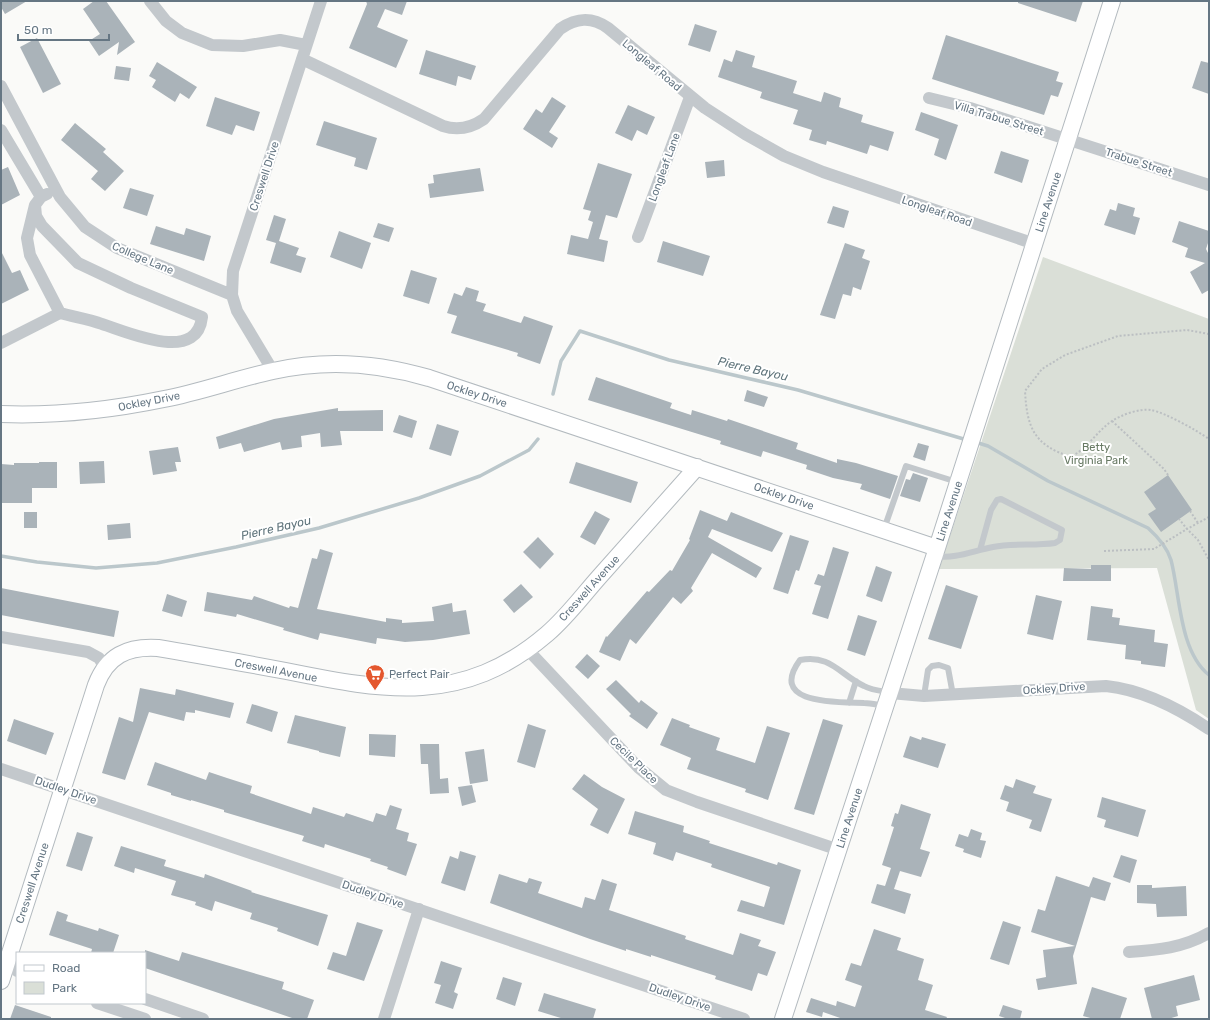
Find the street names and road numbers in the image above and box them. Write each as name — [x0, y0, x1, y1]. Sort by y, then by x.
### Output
street label: Longleaf Road — [619, 37, 684, 94]
street label: Villa Trabue Street — [952, 99, 1046, 139]
street label: Longleaf Lane — [646, 131, 683, 203]
street label: Creswell Drive — [247, 140, 282, 213]
street label: Trabue Street — [1104, 146, 1175, 180]
street label: Line Avenue — [1033, 170, 1064, 234]
street label: Longleaf Road — [900, 193, 974, 230]
street label: College Lane — [110, 240, 176, 277]
street label: Ockley Drive — [445, 379, 509, 410]
street label: Ockley Drive — [117, 389, 181, 414]
street label: Line Avenue — [934, 479, 965, 543]
street label: Ockley Drive — [752, 480, 816, 513]
street label: Creswell Avenue — [556, 553, 622, 624]
street label: Creswell Avenue — [233, 656, 318, 685]
street label: Ockley Drive — [1022, 680, 1086, 697]
street label: Cecile Place — [607, 734, 660, 786]
street label: Dudley Drive — [33, 774, 98, 807]
street label: Line Avenue — [834, 786, 865, 850]
street label: Creswell Avenue — [13, 841, 52, 925]
street label: Dudley Drive — [340, 878, 405, 911]
street label: Dudley Drive — [647, 981, 712, 1014]

